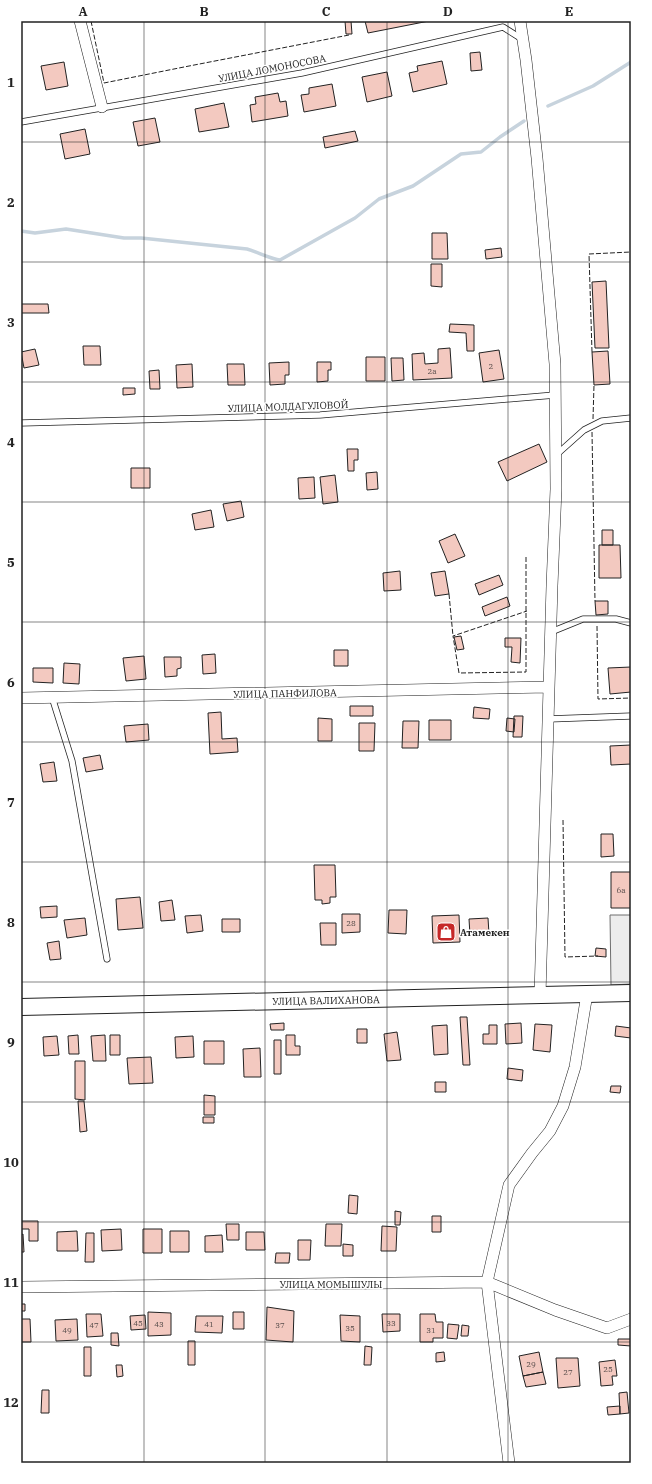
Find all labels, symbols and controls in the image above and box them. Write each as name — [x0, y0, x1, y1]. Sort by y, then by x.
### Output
text: A — [78, 3, 88, 20]
text: B — [199, 3, 209, 20]
text: C — [322, 3, 331, 20]
text: D — [443, 3, 453, 20]
text: E — [565, 3, 573, 20]
street label: УЛИЦА ЛОМОНОСОВА — [217, 52, 327, 85]
text: 1 — [7, 74, 15, 91]
text: 2 — [7, 194, 15, 211]
text: 3 — [7, 314, 15, 331]
house number: 2 — [489, 361, 494, 371]
house number: 2а — [427, 366, 437, 376]
street label: УЛИЦА МОЛДАГУЛОВОЙ — [227, 398, 349, 415]
text: 4 — [7, 434, 15, 451]
text: 5 — [7, 554, 15, 571]
text: 6 — [7, 674, 15, 691]
street label: УЛИЦА ПАНФИЛОВА — [233, 686, 337, 701]
text: 7 — [7, 794, 15, 811]
house number: 6а — [616, 885, 626, 895]
text: 8 — [7, 914, 15, 931]
house number: 28 — [346, 918, 356, 928]
shop icon: Атамекен — [435, 921, 457, 943]
place label: Атамекен — [460, 926, 510, 939]
street label: УЛИЦА ВАЛИХАНОВА — [272, 993, 380, 1008]
text: 9 — [7, 1034, 15, 1051]
text: 10 — [3, 1154, 19, 1171]
text: 11 — [3, 1274, 19, 1291]
street label: УЛИЦА МОМЫШУЛЫ — [280, 1278, 382, 1291]
house number: 45 — [133, 1318, 143, 1328]
house number: 33 — [386, 1318, 396, 1328]
house number: 43 — [154, 1319, 164, 1329]
house number: 41 — [204, 1319, 214, 1329]
house number: 47 — [89, 1320, 99, 1330]
house number: 37 — [275, 1320, 285, 1330]
house number: 35 — [345, 1323, 355, 1333]
house number: 49 — [62, 1325, 72, 1335]
house number: 31 — [426, 1325, 436, 1335]
house number: 29 — [526, 1359, 536, 1369]
house number: 25 — [603, 1364, 613, 1374]
house number: 27 — [563, 1367, 573, 1377]
text: 12 — [3, 1394, 19, 1411]

